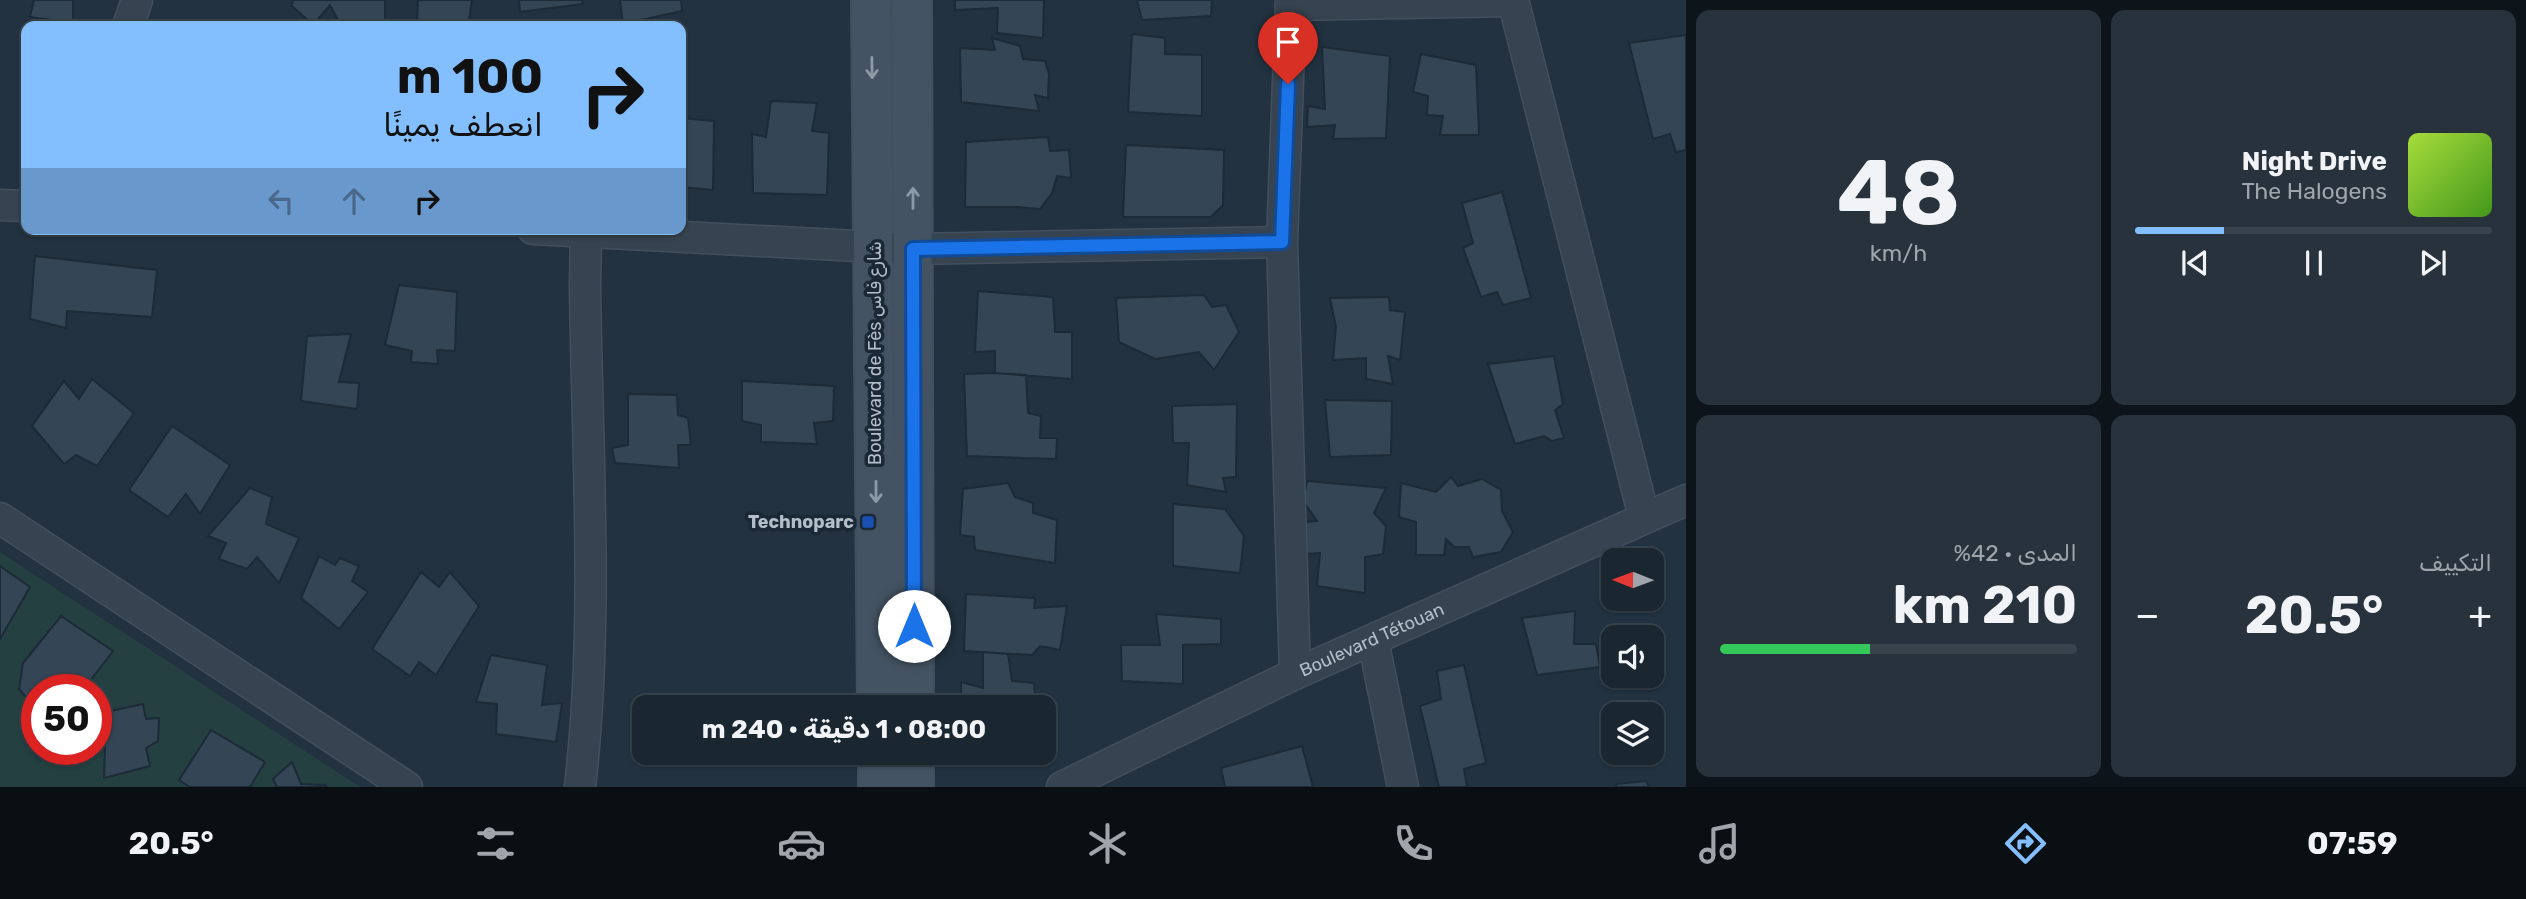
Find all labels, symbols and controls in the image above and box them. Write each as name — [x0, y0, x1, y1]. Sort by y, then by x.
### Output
pin — [1258, 12.0, 1318, 84]
icon: arrive — [1269, 23, 1307, 61]
text: 100 m — [397, 47, 543, 105]
icon: right — [567, 49, 658, 140]
one-way arrow — [865, 56, 879, 79]
text: انعطف يمينًا — [383, 106, 543, 144]
text: 48 — [1837, 139, 1960, 247]
text: Night Drive — [2242, 146, 2387, 177]
text: The Halogens — [2241, 177, 2387, 205]
icon: left — [262, 182, 300, 220]
icon: ahead — [335, 182, 373, 220]
icon: right — [408, 182, 446, 220]
one-way arrow — [906, 187, 920, 210]
text: km/h — [1870, 239, 1927, 267]
street label: Boulevard de Fès شارع فاس — [864, 241, 887, 465]
icon: previous — [2176, 244, 2214, 282]
icon: pause — [2295, 244, 2333, 282]
icon: next — [2414, 244, 2452, 282]
one-way arrow — [869, 480, 883, 503]
place label: Technoparc — [748, 511, 854, 533]
marker: Technoparc — [860, 514, 876, 530]
text: المدى · 42% — [1953, 539, 2077, 567]
north arrow — [1601, 548, 1664, 611]
map controls — [1601, 548, 1664, 765]
text: التكييف — [2419, 549, 2492, 577]
text: 210 km — [1893, 574, 2077, 636]
text: 20.5° — [2245, 584, 2383, 646]
position arrow — [877, 589, 951, 663]
text: − — [2135, 592, 2160, 638]
text: + — [2468, 592, 2492, 638]
street label: Boulevard Tétouan — [1296, 598, 1448, 682]
button: sound — [1601, 625, 1664, 688]
speed limit sign: 50 — [21, 674, 112, 765]
button: layers — [1601, 702, 1664, 765]
text: 08:00 · 1 دقيقة · 240 m — [702, 714, 986, 745]
icon: filters — [471, 819, 520, 868]
icon: car — [777, 819, 826, 868]
icon: climate — [1083, 819, 1132, 868]
icon: phone — [1389, 819, 1438, 868]
icon: music — [1695, 819, 1744, 868]
icon: directions — [2001, 819, 2050, 868]
text: 20.5° — [129, 824, 214, 862]
text: 07:59 — [2307, 824, 2398, 862]

